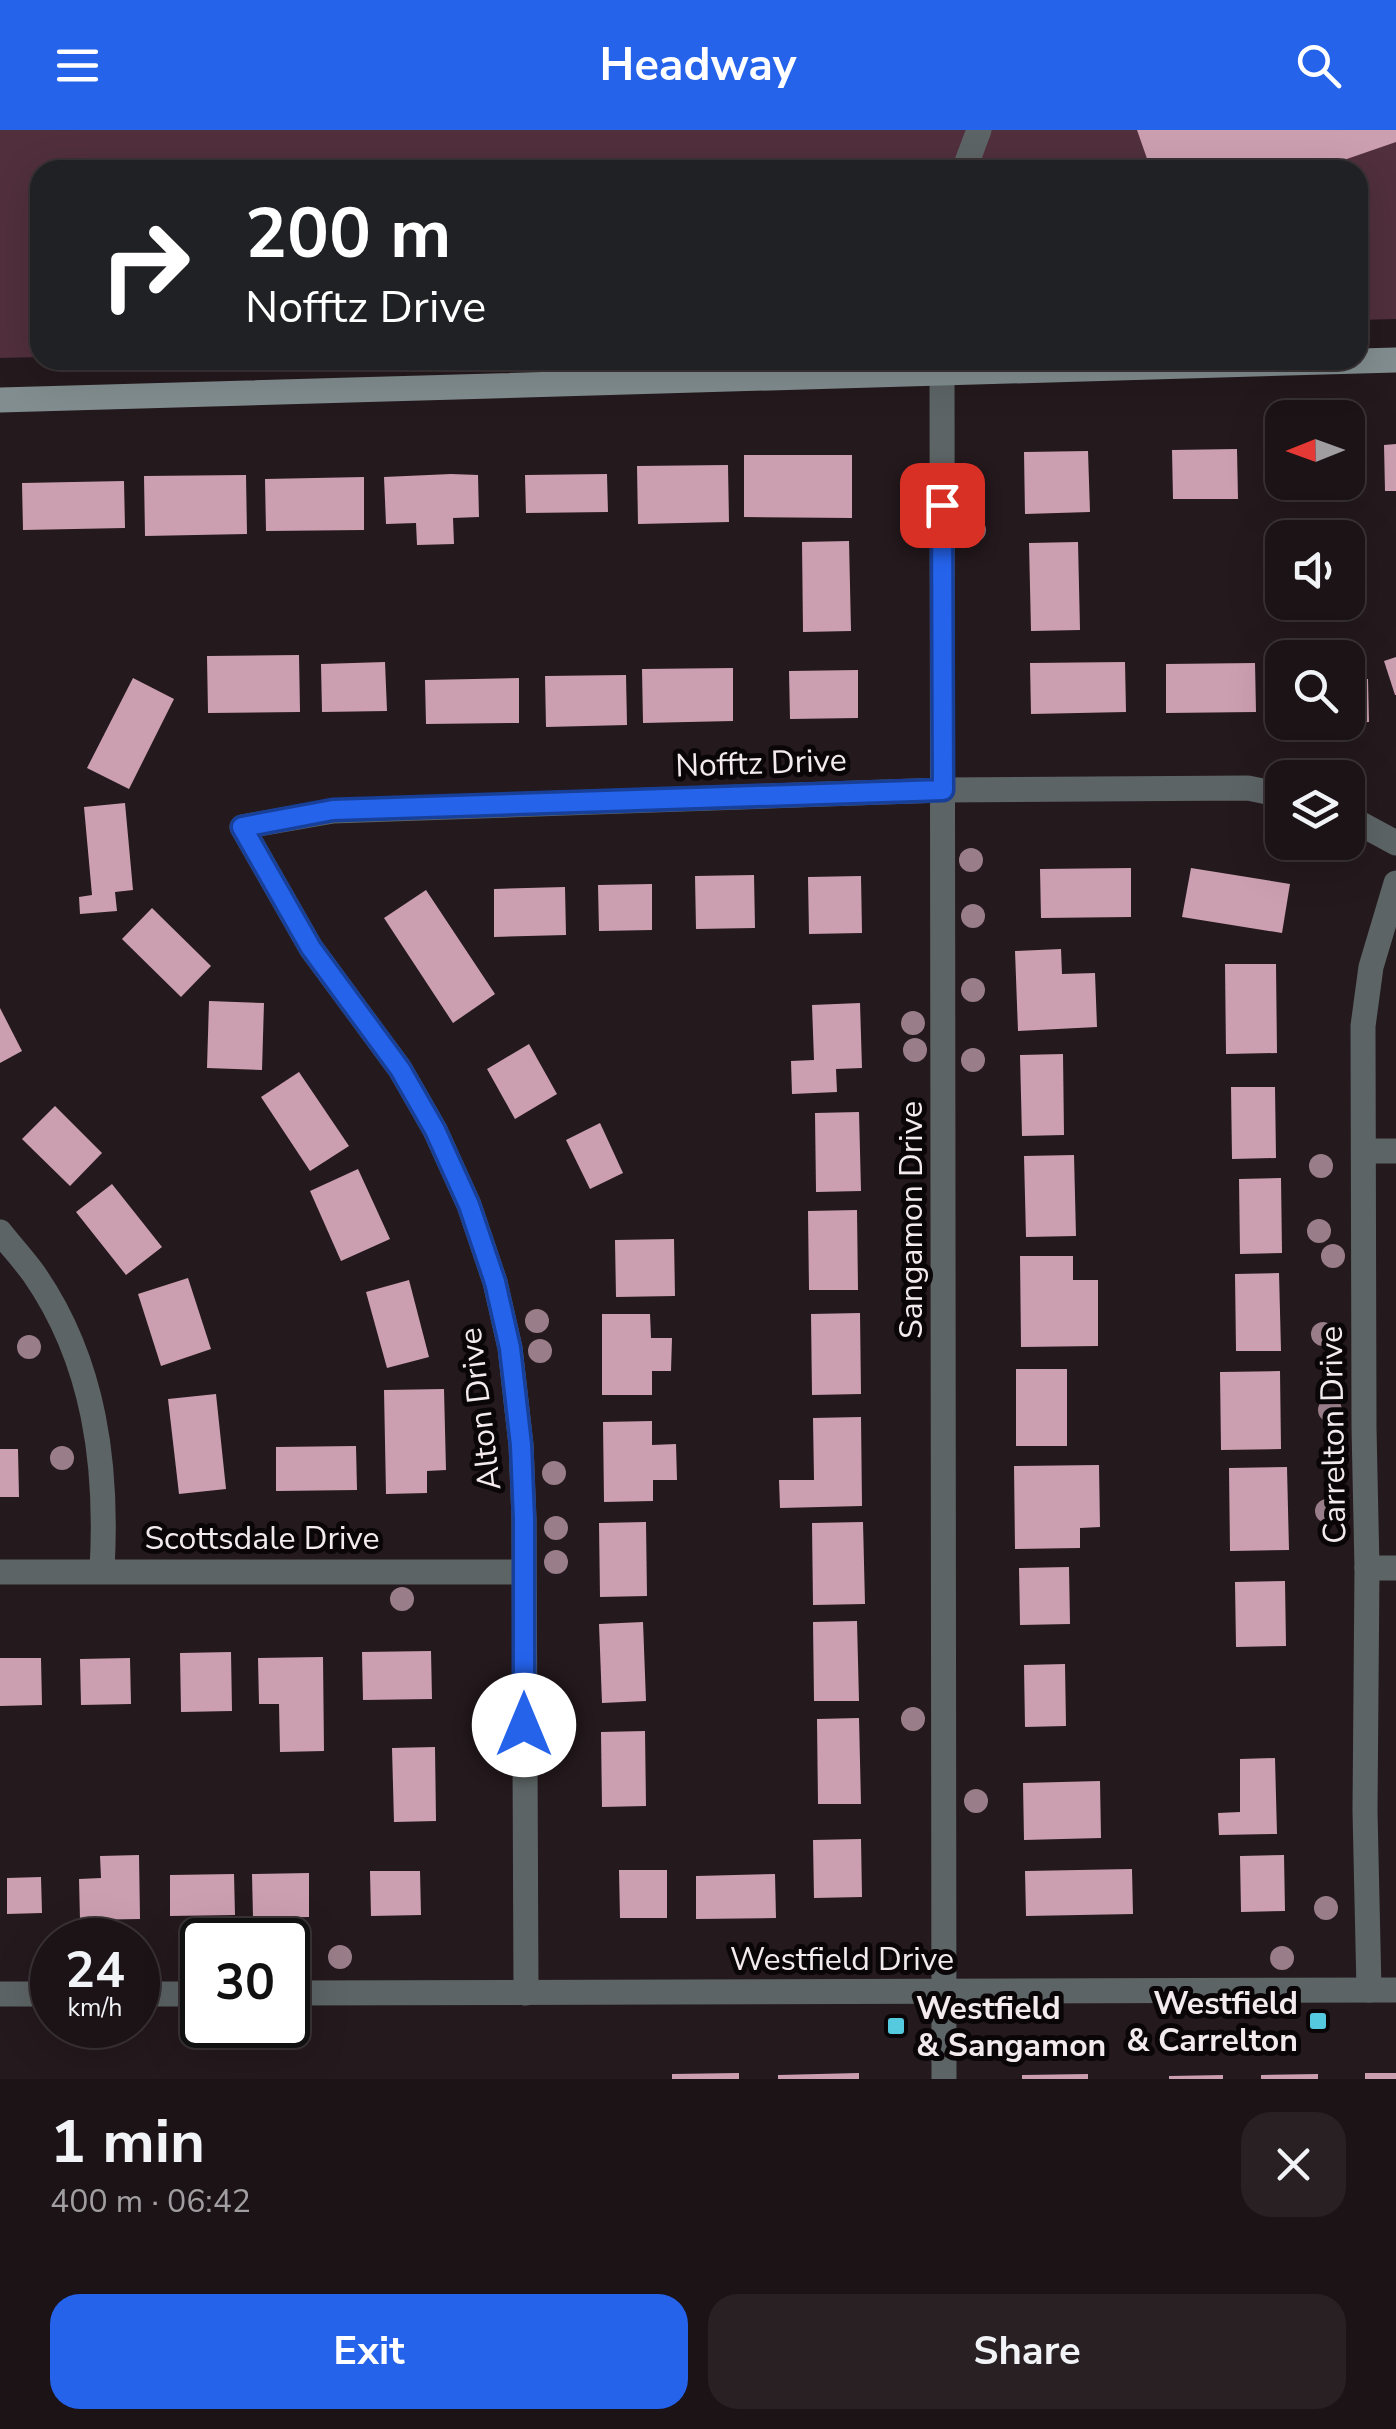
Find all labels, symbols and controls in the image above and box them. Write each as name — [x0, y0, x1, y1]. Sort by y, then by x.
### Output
text: Headway — [600, 35, 796, 96]
icon: menu — [50, 38, 105, 93]
icon: search — [1291, 38, 1346, 93]
text: 200 m — [245, 186, 451, 282]
icon: right — [80, 200, 210, 330]
text: Nofftz Drive — [245, 277, 486, 338]
north arrow — [1265, 400, 1365, 500]
map controls — [1265, 400, 1365, 860]
pin — [900, 463, 985, 548]
icon: arrive — [915, 478, 970, 533]
button: sound — [1265, 520, 1365, 620]
button: search — [1265, 640, 1365, 740]
street label: Nofftz Drive — [675, 739, 847, 787]
button: layers — [1265, 760, 1365, 860]
street label: Sangamon Drive — [890, 1101, 933, 1339]
street label: Alton Drive — [449, 1325, 511, 1493]
street label: Carrelton Drive — [1310, 1326, 1356, 1544]
street label: Scottsdale Drive — [144, 1517, 380, 1560]
position arrow — [472, 1673, 576, 1777]
speed limit sign: 30 — [180, 1918, 310, 2048]
text: 24 — [65, 1936, 125, 2005]
street label: Westfield Drive — [730, 1938, 954, 1981]
place label: Westfield & Carrelton — [1126, 1982, 1298, 2062]
place label: Westfield & Sangamon — [916, 1987, 1106, 2067]
text: km/h — [67, 1991, 123, 2025]
marker: Westfield & Carrelton — [1307, 2010, 1329, 2032]
marker: Westfield & Sangamon — [885, 2015, 907, 2037]
text: 1 min — [50, 2101, 205, 2183]
button: close — [1241, 2112, 1346, 2217]
text: 400 m · 06:42 — [50, 2180, 251, 2223]
button: Exit — [50, 2294, 688, 2409]
button: Share — [708, 2294, 1346, 2409]

